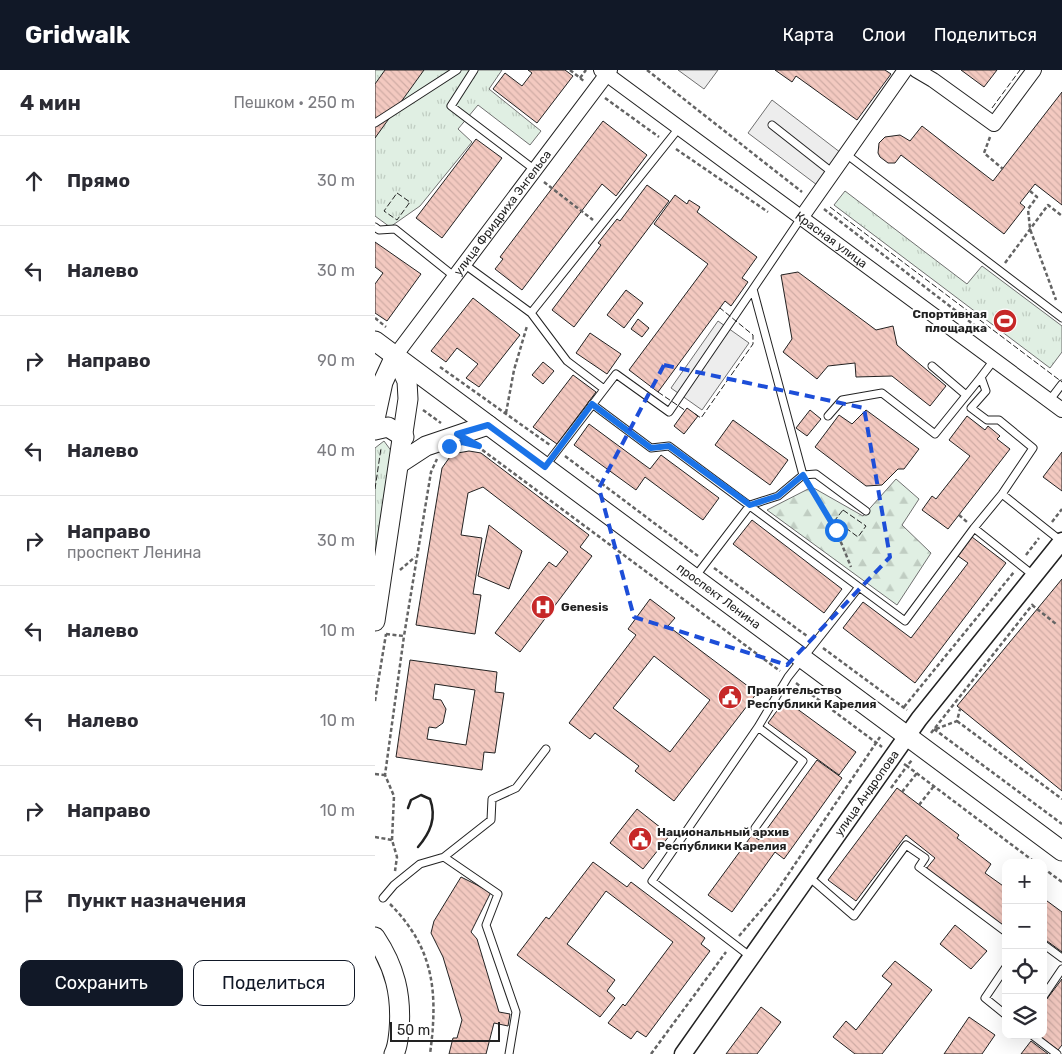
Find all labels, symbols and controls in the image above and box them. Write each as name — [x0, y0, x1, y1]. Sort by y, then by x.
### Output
text: Gridwalk — [25, 21, 130, 49]
text: Карта — [783, 24, 834, 46]
text: Слои — [862, 24, 906, 46]
text: Поделиться — [934, 24, 1037, 46]
text: 4 мин — [20, 90, 81, 115]
text: Пешком · 250 m — [233, 93, 355, 112]
street label: улица Фридриха Энгельса — [451, 148, 554, 278]
icon: ahead — [20, 167, 48, 195]
text: Прямо — [67, 169, 130, 192]
text: 30 m — [317, 171, 355, 190]
street label: Красная улица — [792, 209, 870, 271]
icon: left — [20, 257, 48, 285]
text: Налево — [67, 259, 139, 282]
text: 30 m — [317, 261, 355, 280]
place label: Спортивная площадка — [913, 307, 987, 335]
sports icon: Спортивная площадка — [992, 308, 1018, 334]
icon: right — [20, 347, 48, 375]
text: Направо — [67, 349, 151, 372]
text: 90 m — [317, 351, 355, 370]
route end — [438, 435, 461, 458]
icon: left — [20, 437, 48, 465]
text: Налево — [67, 439, 139, 462]
text: 40 m — [317, 441, 355, 460]
route start — [825, 519, 848, 542]
text: Направо — [67, 520, 151, 543]
icon: right — [20, 527, 48, 555]
text: 30 m — [317, 531, 355, 550]
text: проспект Ленина — [67, 543, 201, 562]
street label: проспект Ленина — [674, 560, 763, 632]
hospital icon: Genesis — [530, 594, 556, 620]
place label: Genesis — [561, 600, 609, 614]
icon: left — [20, 617, 48, 645]
text: Налево — [67, 619, 139, 642]
text: 10 m — [320, 621, 355, 640]
place label: Правительство Республики Карелия — [747, 683, 877, 711]
public building icon: Правительство Республики Карелия — [717, 684, 743, 710]
icon: left — [20, 707, 48, 735]
text: Налево — [67, 709, 139, 732]
text: 10 m — [320, 711, 355, 730]
street label: улица Андропова — [832, 748, 902, 839]
icon: right — [20, 797, 48, 825]
text: Направо — [67, 799, 151, 822]
text: 10 m — [320, 801, 355, 820]
place label: Национальный архив Республики Карелия — [657, 825, 789, 853]
public building icon: Национальный архив Республики Карелия — [627, 826, 653, 852]
map controls — [1002, 859, 1047, 1039]
button: + — [1002, 859, 1047, 904]
icon: arrive — [20, 887, 48, 915]
text: Пункт назначения — [67, 889, 246, 912]
button: − — [1002, 904, 1047, 949]
button: locate — [1002, 949, 1047, 994]
button: Сохранить — [20, 960, 183, 1006]
button: Поделиться — [193, 960, 355, 1006]
button: layers — [1002, 994, 1047, 1039]
scale bar — [390, 1019, 500, 1042]
text: 50 m — [397, 1022, 430, 1039]

